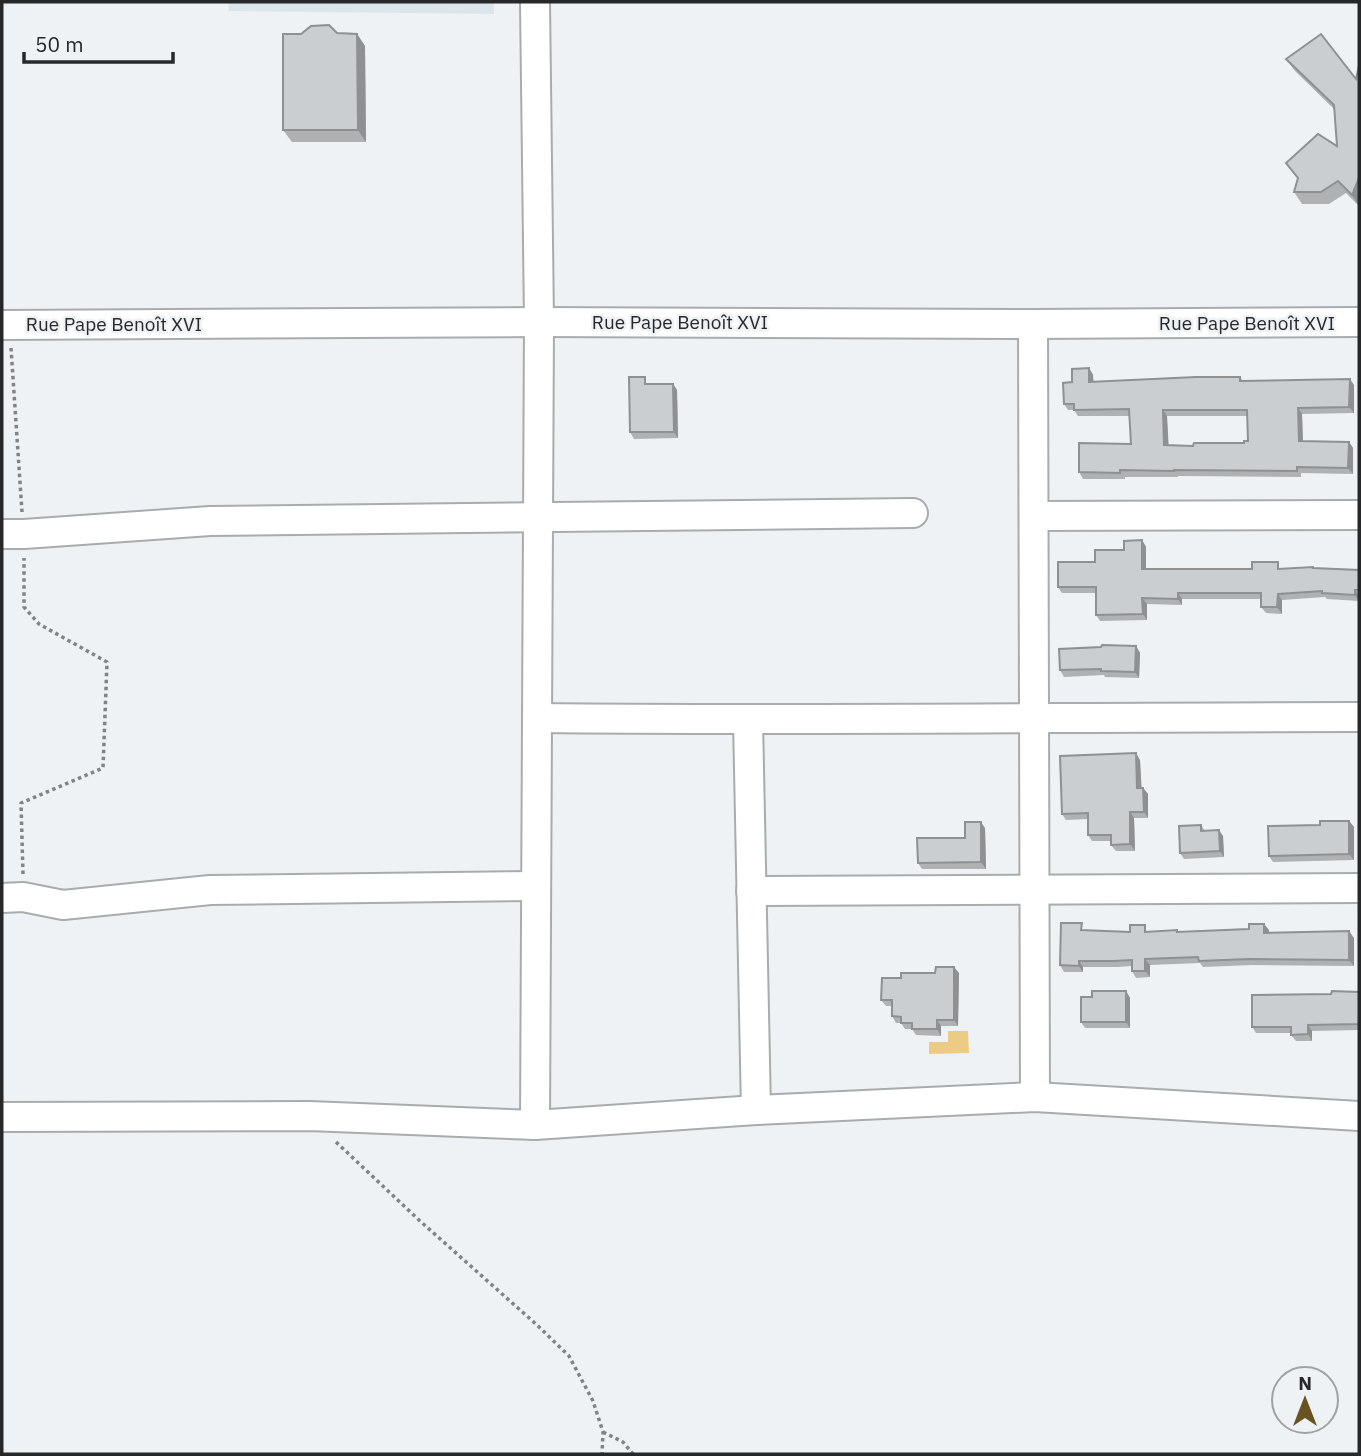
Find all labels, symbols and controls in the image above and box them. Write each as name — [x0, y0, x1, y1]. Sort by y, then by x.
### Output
scale bar — [24, 21, 173, 65]
text: 50 m — [35, 30, 84, 58]
street label: Rue Pape Benoît XVI — [592, 310, 768, 334]
street label: Rue Pape Benoît XVI — [1159, 311, 1335, 335]
street label: Rue Pape Benoît XVI — [26, 312, 202, 336]
north arrow — [1270, 1365, 1340, 1435]
text: N — [1298, 1371, 1312, 1395]

